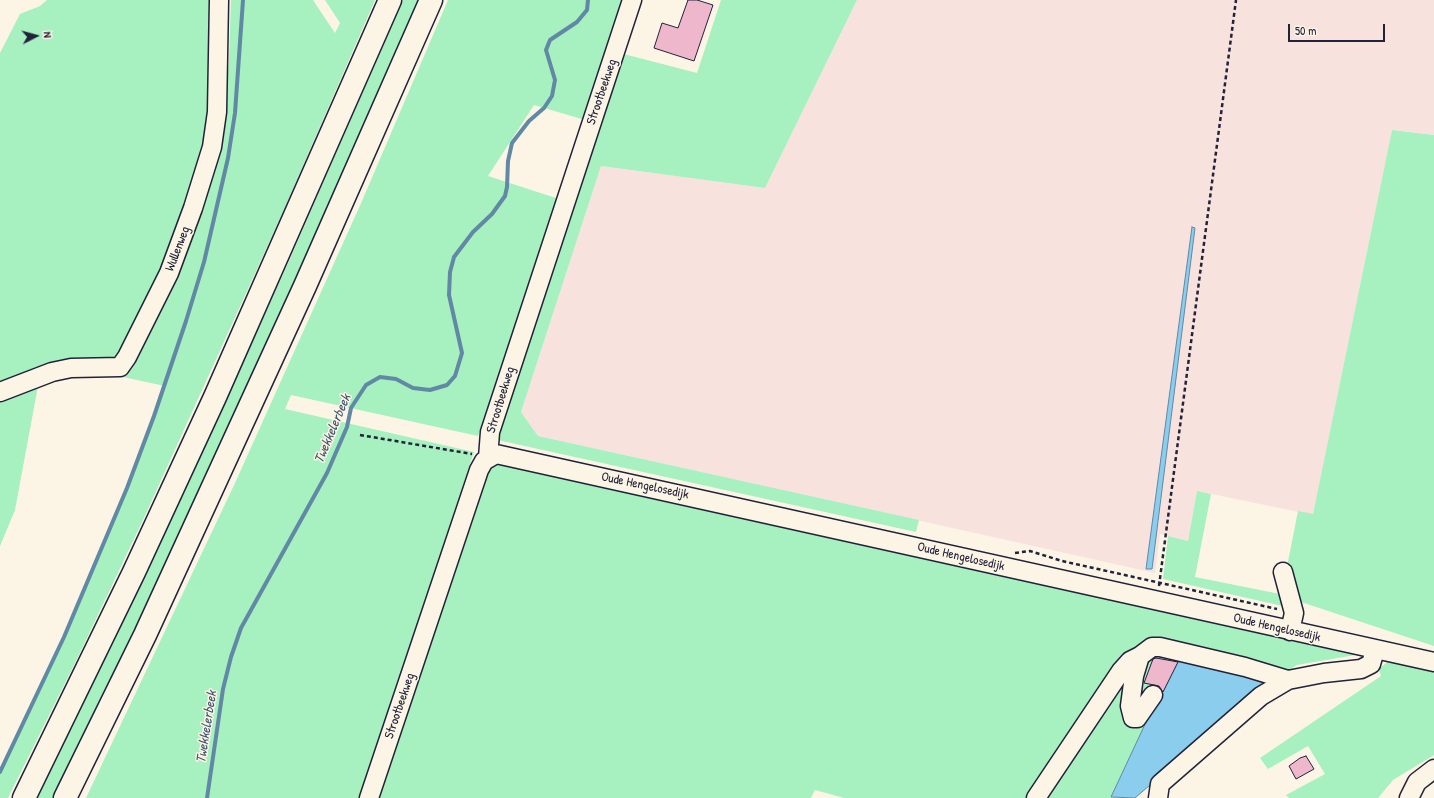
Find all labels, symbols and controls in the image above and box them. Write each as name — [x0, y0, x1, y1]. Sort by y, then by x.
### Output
north arrow — [16, 16, 56, 56]
scale bar — [1290, 16, 1387, 42]
text: 50 m — [1295, 22, 1316, 39]
text: N — [41, 31, 55, 38]
street label: Strootbeekweg — [583, 57, 621, 127]
street label: Wullenweg — [162, 224, 194, 274]
street label: Strootbeekweg — [484, 365, 518, 435]
water label: Twekkelerbeek — [311, 392, 355, 466]
street label: Oude Hengelosedijk — [600, 469, 690, 503]
street label: Oude Hengelosedijk — [916, 539, 1006, 575]
street label: Oude Hengelosedijk — [1232, 610, 1322, 646]
street label: Strootbeekweg — [381, 671, 419, 741]
water label: Twekkelerbeek — [193, 690, 221, 764]

